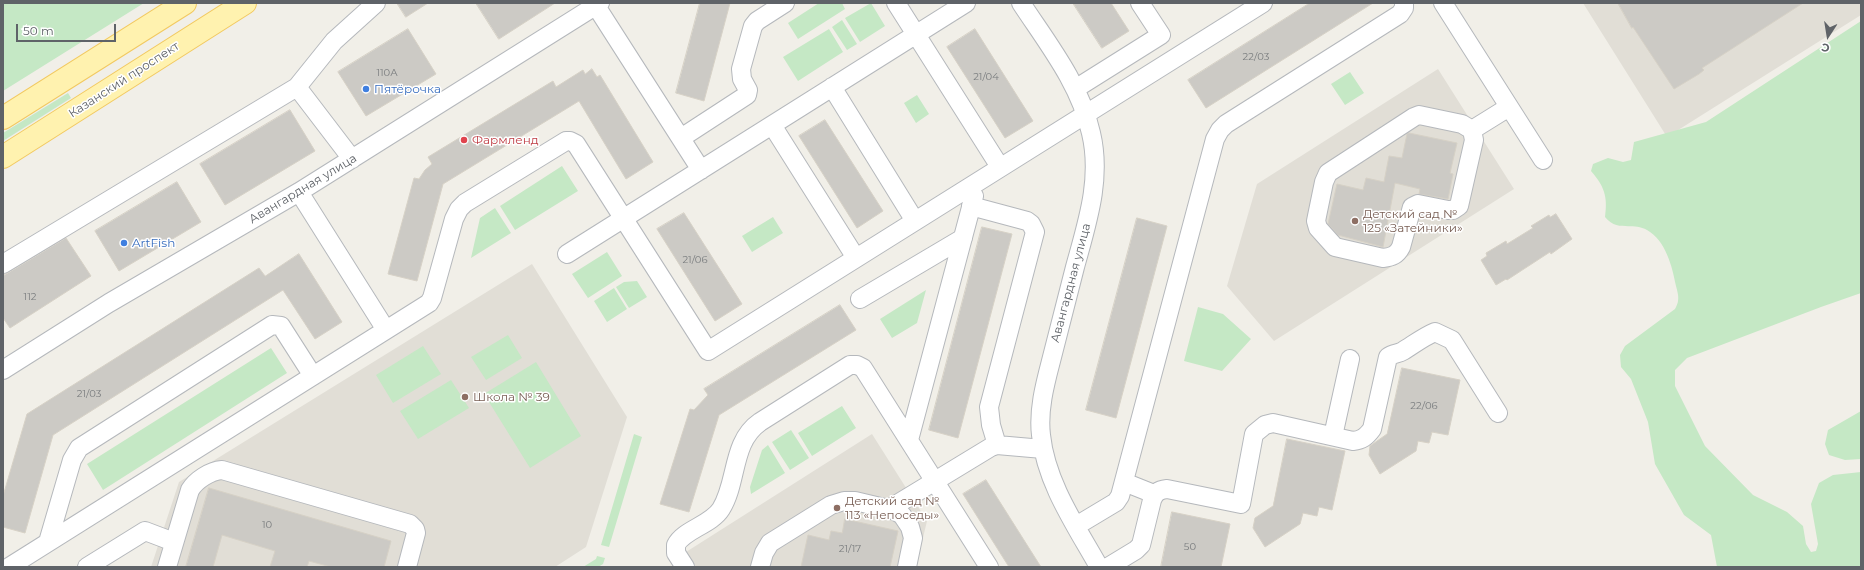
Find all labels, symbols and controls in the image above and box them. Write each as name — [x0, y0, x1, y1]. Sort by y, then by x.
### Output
scale bar — [18, 16, 118, 42]
north arrow — [1808, 16, 1848, 56]
text: 50 m — [23, 23, 54, 38]
street label: Казанский проспект — [66, 39, 182, 121]
text: С — [1820, 40, 1831, 55]
house number: 22/03 — [1243, 51, 1269, 63]
house number: 110А — [376, 67, 398, 79]
house number: 21/04 — [973, 71, 999, 83]
place label: Пятёрочка — [374, 82, 441, 96]
marker: Пятёрочка — [361, 84, 371, 94]
place label: Фармленд — [472, 133, 539, 147]
marker: Фармленд — [459, 135, 469, 145]
street label: Авангардная улица — [247, 151, 359, 227]
place label: Детский сад № 125 «Затейники» — [1363, 207, 1463, 235]
marker: Детский сад № 125 «Затейники» — [1350, 216, 1360, 226]
street label: Авангардная улица — [1048, 222, 1094, 344]
place label: ArtFish — [132, 236, 175, 250]
marker: ArtFish — [119, 238, 129, 248]
house number: 21/06 — [682, 254, 708, 266]
house number: 112 — [24, 291, 36, 303]
house number: 21/03 — [77, 388, 101, 400]
place label: Школа № 39 — [473, 390, 550, 404]
marker: Школа № 39 — [460, 392, 470, 402]
house number: 22/06 — [1410, 400, 1438, 412]
place label: Детский сад № 113 «Непоседы» — [845, 494, 939, 522]
marker: Детский сад № 113 «Непоседы» — [832, 503, 842, 513]
house number: 10 — [262, 519, 272, 531]
house number: 50 — [1184, 541, 1196, 553]
house number: 21/17 — [839, 543, 861, 555]

